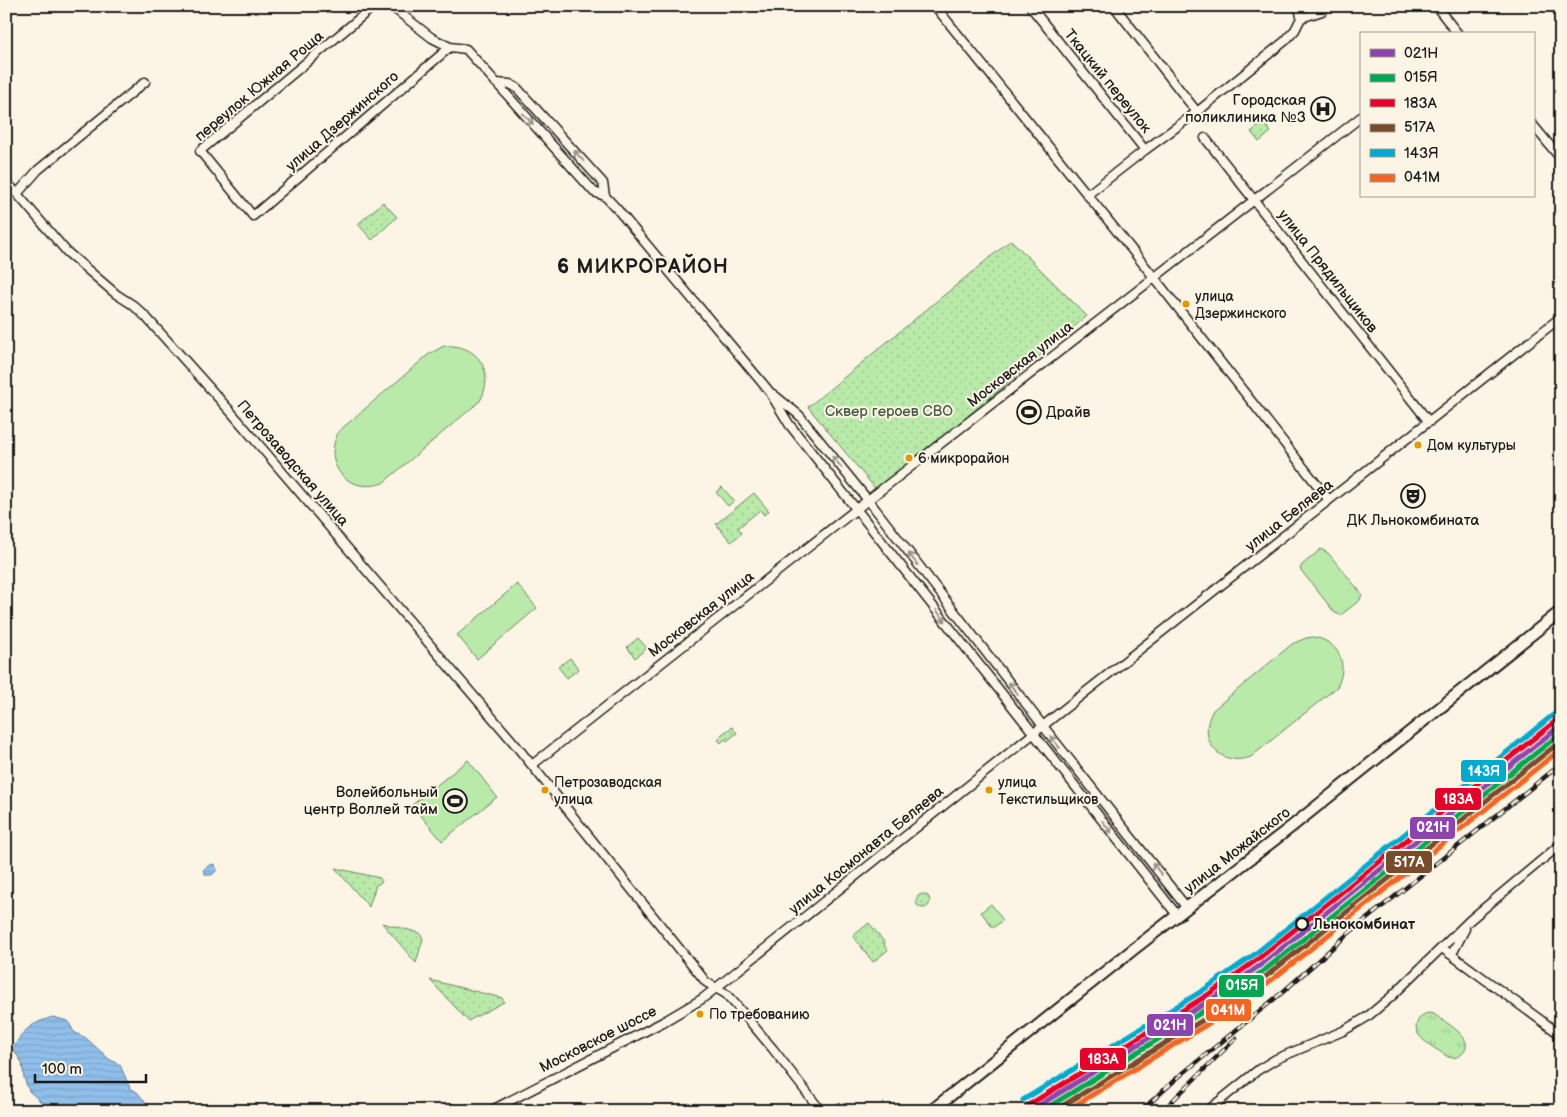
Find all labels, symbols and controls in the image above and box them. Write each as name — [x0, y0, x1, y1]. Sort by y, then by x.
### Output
street label: Ткацкий переулок — [1060, 26, 1155, 137]
street label: переулок Южная Роща — [191, 27, 328, 146]
legend — [1360, 32, 1534, 198]
text: 021Н — [1404, 44, 1438, 63]
street label: улица Дзержинского — [282, 67, 403, 176]
text: 015Я — [1404, 68, 1438, 87]
place label: Городская поликлиника №3 — [1185, 91, 1306, 127]
text: 183А — [1404, 94, 1438, 113]
hospital icon: Городская поликлиника №3 — [1310, 96, 1336, 122]
one-way arrow — [523, 113, 534, 126]
text: 517А — [1404, 118, 1436, 137]
text: 143Я — [1404, 144, 1439, 163]
one-way arrow — [573, 150, 585, 163]
text: 041М — [1404, 168, 1440, 187]
street label: улица Прядильщиков — [1274, 206, 1382, 337]
district label: 6 МИКРОРАЙОН — [557, 253, 729, 279]
place label: улица Дзержинского — [1195, 288, 1286, 322]
marker: улица Дзержинского — [1181, 299, 1191, 309]
street label: Московская улица — [964, 317, 1077, 412]
street label: Петрозаводская улица — [233, 396, 353, 530]
sports icon: Драйв — [1016, 399, 1042, 425]
park label: Сквер героев СВО — [825, 402, 953, 421]
place label: Драйв — [1046, 403, 1091, 422]
place label: Дом культуры — [1427, 437, 1516, 454]
marker: Дом культуры — [1413, 440, 1423, 450]
place label: 6 микрорайон — [918, 450, 1009, 467]
marker: 6 микрорайон — [904, 453, 914, 463]
one-way arrow — [831, 455, 842, 468]
street label: улица Беляева — [1242, 475, 1337, 556]
theatre icon: ДК Льнокомбината — [1400, 483, 1426, 509]
place label: ДК Льнокомбината — [1347, 511, 1479, 530]
one-way arrow — [908, 553, 919, 566]
street label: Московская улица — [645, 567, 758, 662]
one-way arrow — [935, 609, 946, 622]
one-way arrow — [1007, 682, 1018, 695]
one-way arrow — [1050, 736, 1061, 749]
line badge: 143Я — [1460, 759, 1507, 783]
text: 143Я — [1468, 763, 1500, 780]
place label: Петрозаводская улица — [554, 774, 662, 808]
place label: улица Текстильщиков — [998, 774, 1099, 808]
street label: улица Космонавта Беляева — [785, 782, 948, 919]
place label: Волейбольный центр Воллей тайм — [304, 783, 438, 819]
marker: Петрозаводская улица — [540, 785, 550, 795]
marker: улица Текстильщиков — [984, 785, 994, 795]
line badge: 183А — [1434, 787, 1482, 811]
sports icon: Волейбольный центр Воллей тайм — [442, 788, 468, 814]
text: 183А — [1442, 791, 1474, 808]
street label: улица Можайского — [1180, 803, 1294, 898]
line badge: 021Н — [1409, 816, 1456, 840]
text: 021Н — [1416, 819, 1450, 836]
one-way arrow — [1102, 820, 1113, 833]
line badge: 517А — [1385, 850, 1433, 874]
text: 517А — [1394, 854, 1424, 871]
one-way arrow — [1151, 863, 1162, 876]
place label: Льнокомбинат — [1312, 915, 1416, 934]
marker: Льнокомбинат — [1295, 917, 1309, 931]
line badge: 015Я — [1218, 974, 1265, 998]
text: 015Я — [1226, 977, 1258, 994]
line badge: 041М — [1205, 998, 1252, 1022]
street label: Московское шоссе — [536, 1002, 660, 1077]
text: 041М — [1211, 1002, 1245, 1019]
place label: По требованию — [709, 1006, 810, 1023]
marker: По требованию — [695, 1009, 705, 1019]
line badge: 021Н — [1146, 1013, 1194, 1037]
text: 021Н — [1153, 1017, 1187, 1034]
line badge: 183А — [1079, 1047, 1127, 1071]
text: 183А — [1087, 1051, 1119, 1068]
scale bar — [35, 1052, 146, 1084]
text: 100 m — [42, 1060, 82, 1079]

